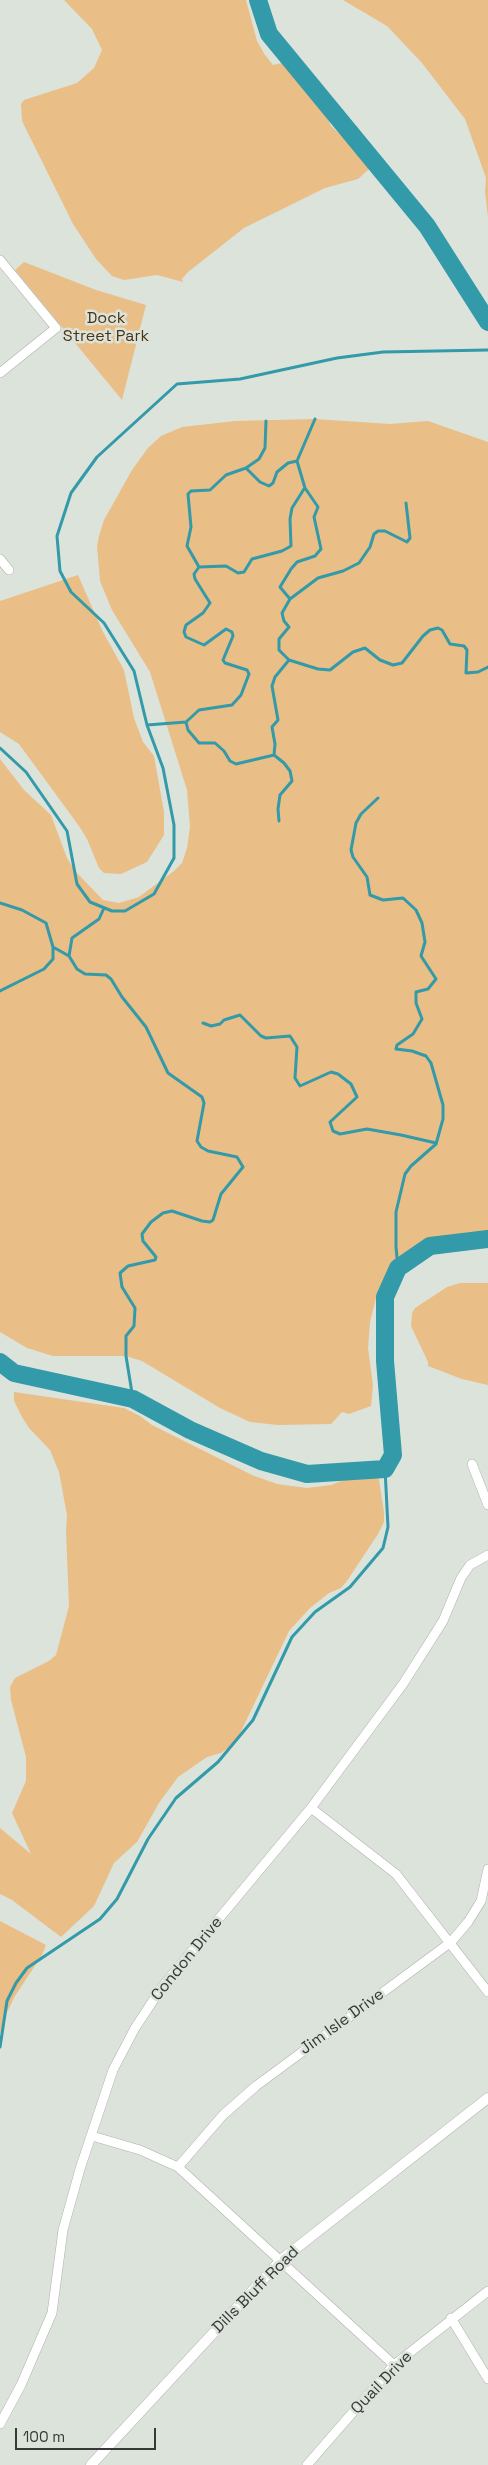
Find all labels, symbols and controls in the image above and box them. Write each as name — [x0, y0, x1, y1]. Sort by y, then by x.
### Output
park label: Dock Street Park — [63, 309, 149, 347]
street label: Condon Drive — [147, 1913, 227, 2005]
street label: Jim Isle Drive — [296, 1985, 388, 2059]
street label: Dills Bluff Road — [209, 2243, 303, 2337]
street label: Quail Drive — [347, 2348, 417, 2418]
scale bar — [18, 2418, 159, 2450]
text: 100 m — [23, 2427, 65, 2446]

